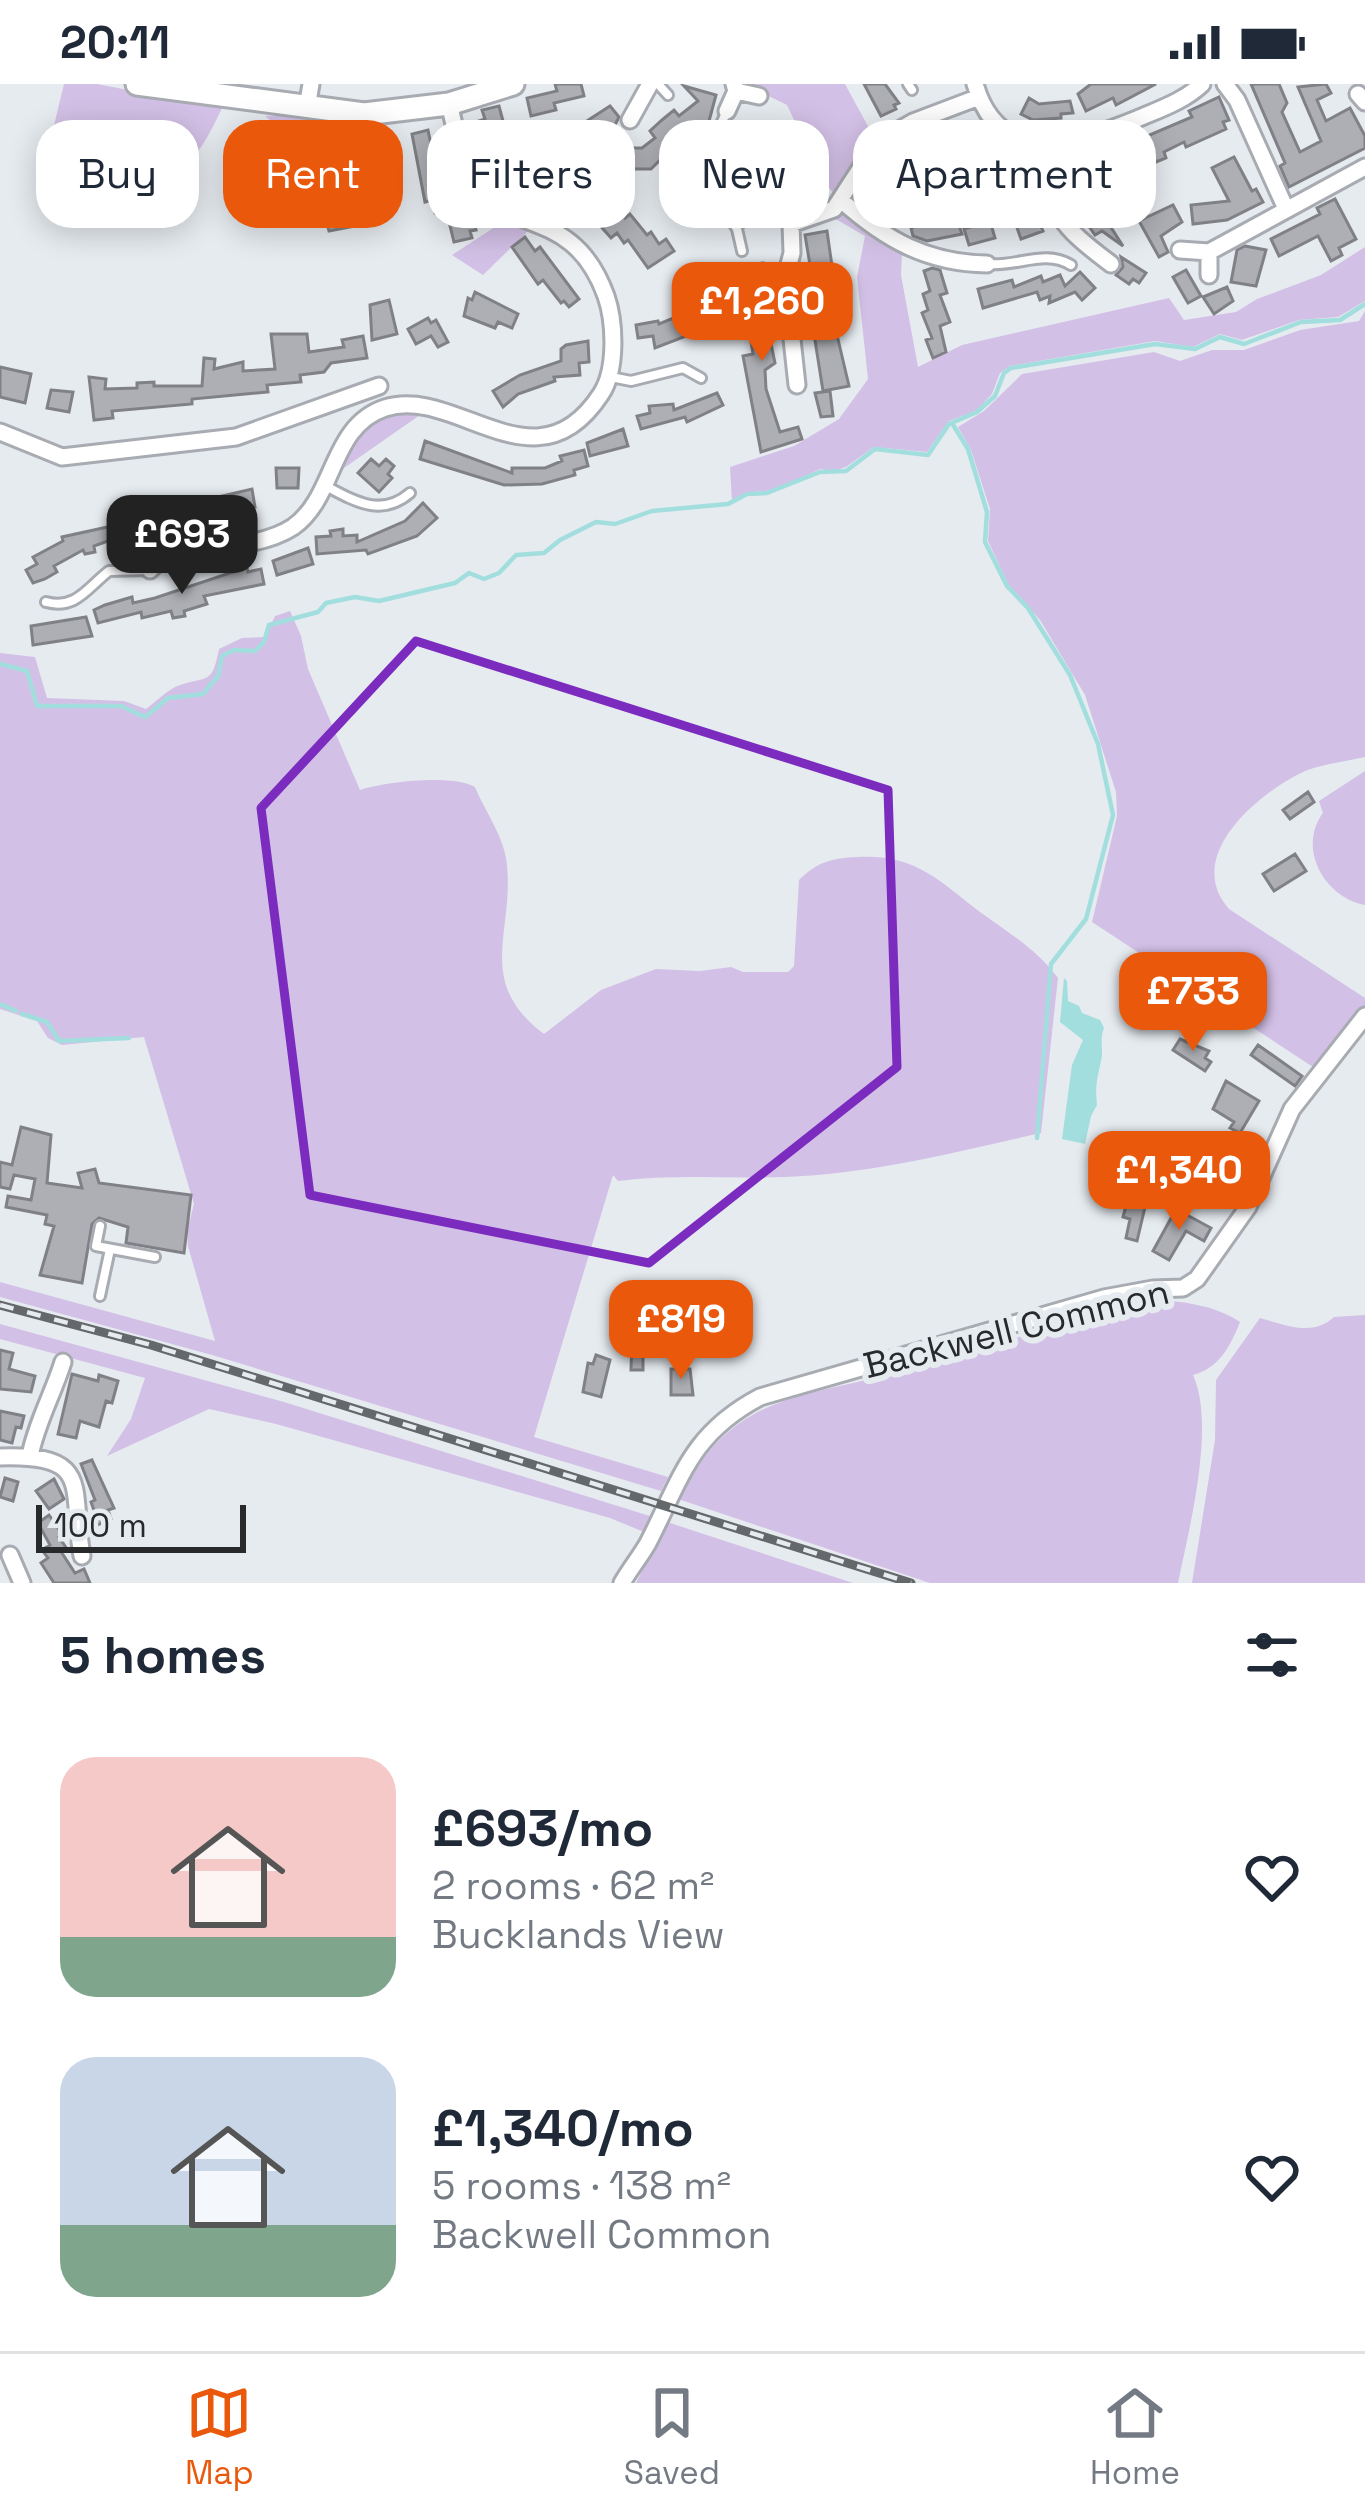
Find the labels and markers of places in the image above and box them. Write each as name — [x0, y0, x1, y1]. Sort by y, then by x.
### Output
pin: £1,260 — [664, 262, 860, 364]
pin: £693 — [111, 495, 253, 597]
pin: £733 — [1122, 952, 1264, 1054]
pin: £1,340 — [1081, 1131, 1277, 1233]
pin: £819 — [610, 1280, 752, 1382]

